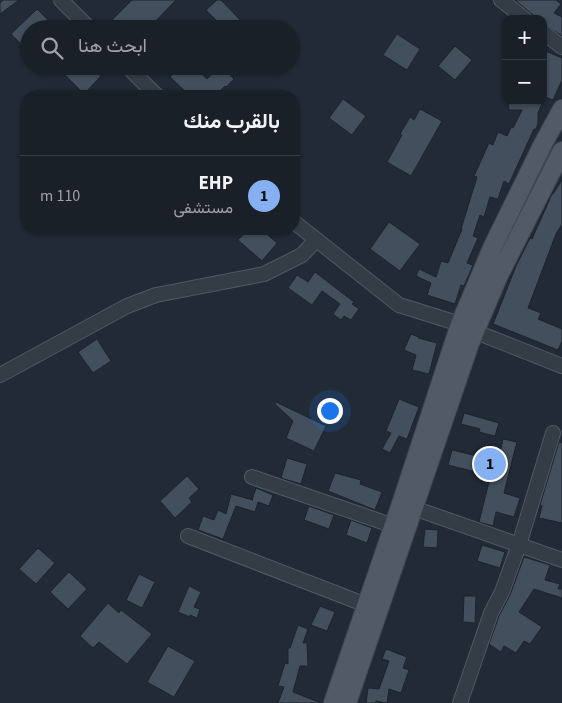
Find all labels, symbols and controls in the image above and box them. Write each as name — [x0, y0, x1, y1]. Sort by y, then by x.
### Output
map controls — [502, 15, 547, 105]
button: + — [502, 15, 547, 60]
search box — [20, 20, 300, 75]
text: ابحث هنا — [78, 33, 147, 60]
icon: search — [38, 34, 66, 62]
button: − — [502, 60, 547, 105]
text: بالقرب منك — [184, 106, 280, 136]
text: EHP — [198, 170, 233, 197]
text: 110 m — [40, 185, 80, 207]
text: 1 — [260, 185, 268, 207]
text: مستشفى — [173, 197, 233, 219]
your location — [317, 398, 343, 424]
pin: 1 — [474, 445, 506, 483]

